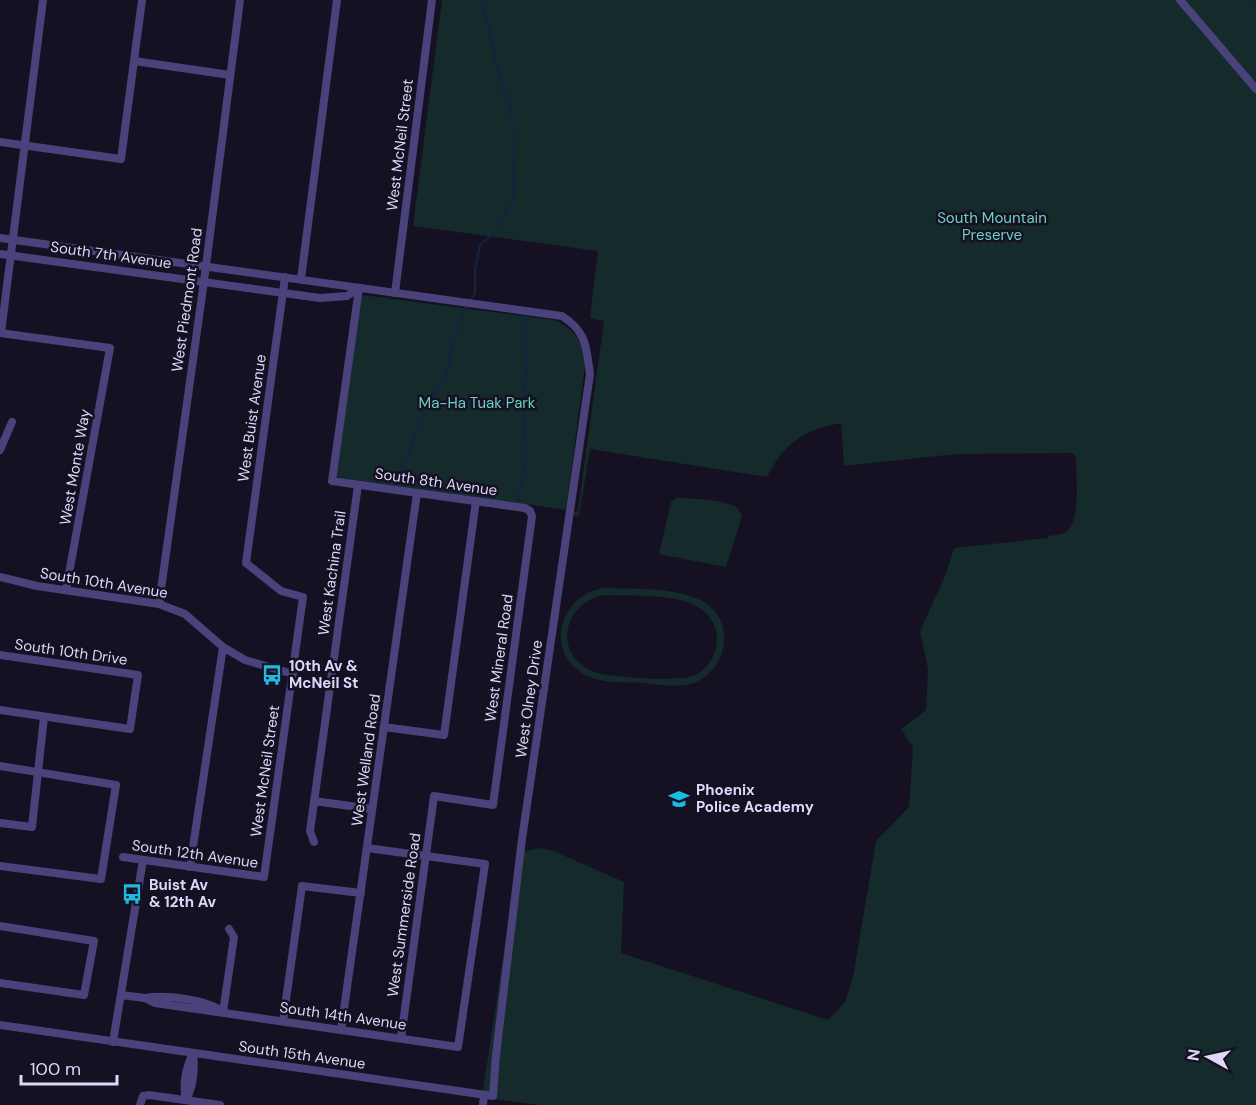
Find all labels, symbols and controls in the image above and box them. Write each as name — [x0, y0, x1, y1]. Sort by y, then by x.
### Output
street label: West McNeil Street — [382, 78, 418, 212]
park label: South Mountain Preserve — [937, 208, 1047, 245]
street label: West Piedmont Road — [167, 227, 207, 373]
street label: South 7th Avenue — [49, 237, 173, 273]
street label: West Buist Avenue — [233, 353, 271, 483]
park label: Ma-Ha Tuak Park — [419, 393, 536, 413]
street label: West Monte Way — [55, 407, 95, 527]
street label: South 8th Avenue — [374, 464, 498, 500]
street label: West Kachina Trail — [313, 509, 351, 637]
street label: South 10th Avenue — [39, 563, 169, 603]
street label: West Mineral Road — [480, 593, 518, 723]
street label: South 10th Drive — [13, 634, 129, 670]
street label: West Olney Drive — [511, 639, 547, 759]
place label: 10th Av & McNeil St — [289, 656, 359, 693]
bus stop icon: 10th Av & McNeil St — [260, 663, 284, 687]
street label: West Welland Road — [347, 693, 385, 827]
street label: West McNeil Street — [246, 704, 284, 838]
place label: Phoenix Police Academy — [696, 780, 814, 817]
school or university icon: Phoenix Police Academy — [667, 787, 691, 811]
street label: West Summerside Road — [383, 832, 425, 998]
street label: South 12th Avenue — [130, 835, 260, 873]
place label: Buist Av & 12th Av — [149, 875, 216, 912]
bus stop icon: Buist Av & 12th Av — [120, 882, 144, 906]
street label: South 14th Avenue — [278, 997, 408, 1035]
north arrow — [1178, 1027, 1238, 1087]
street label: South 15th Avenue — [237, 1036, 367, 1074]
scale bar — [21, 1048, 117, 1086]
text: N — [1182, 1048, 1205, 1062]
text: 100 m — [30, 1057, 81, 1081]

